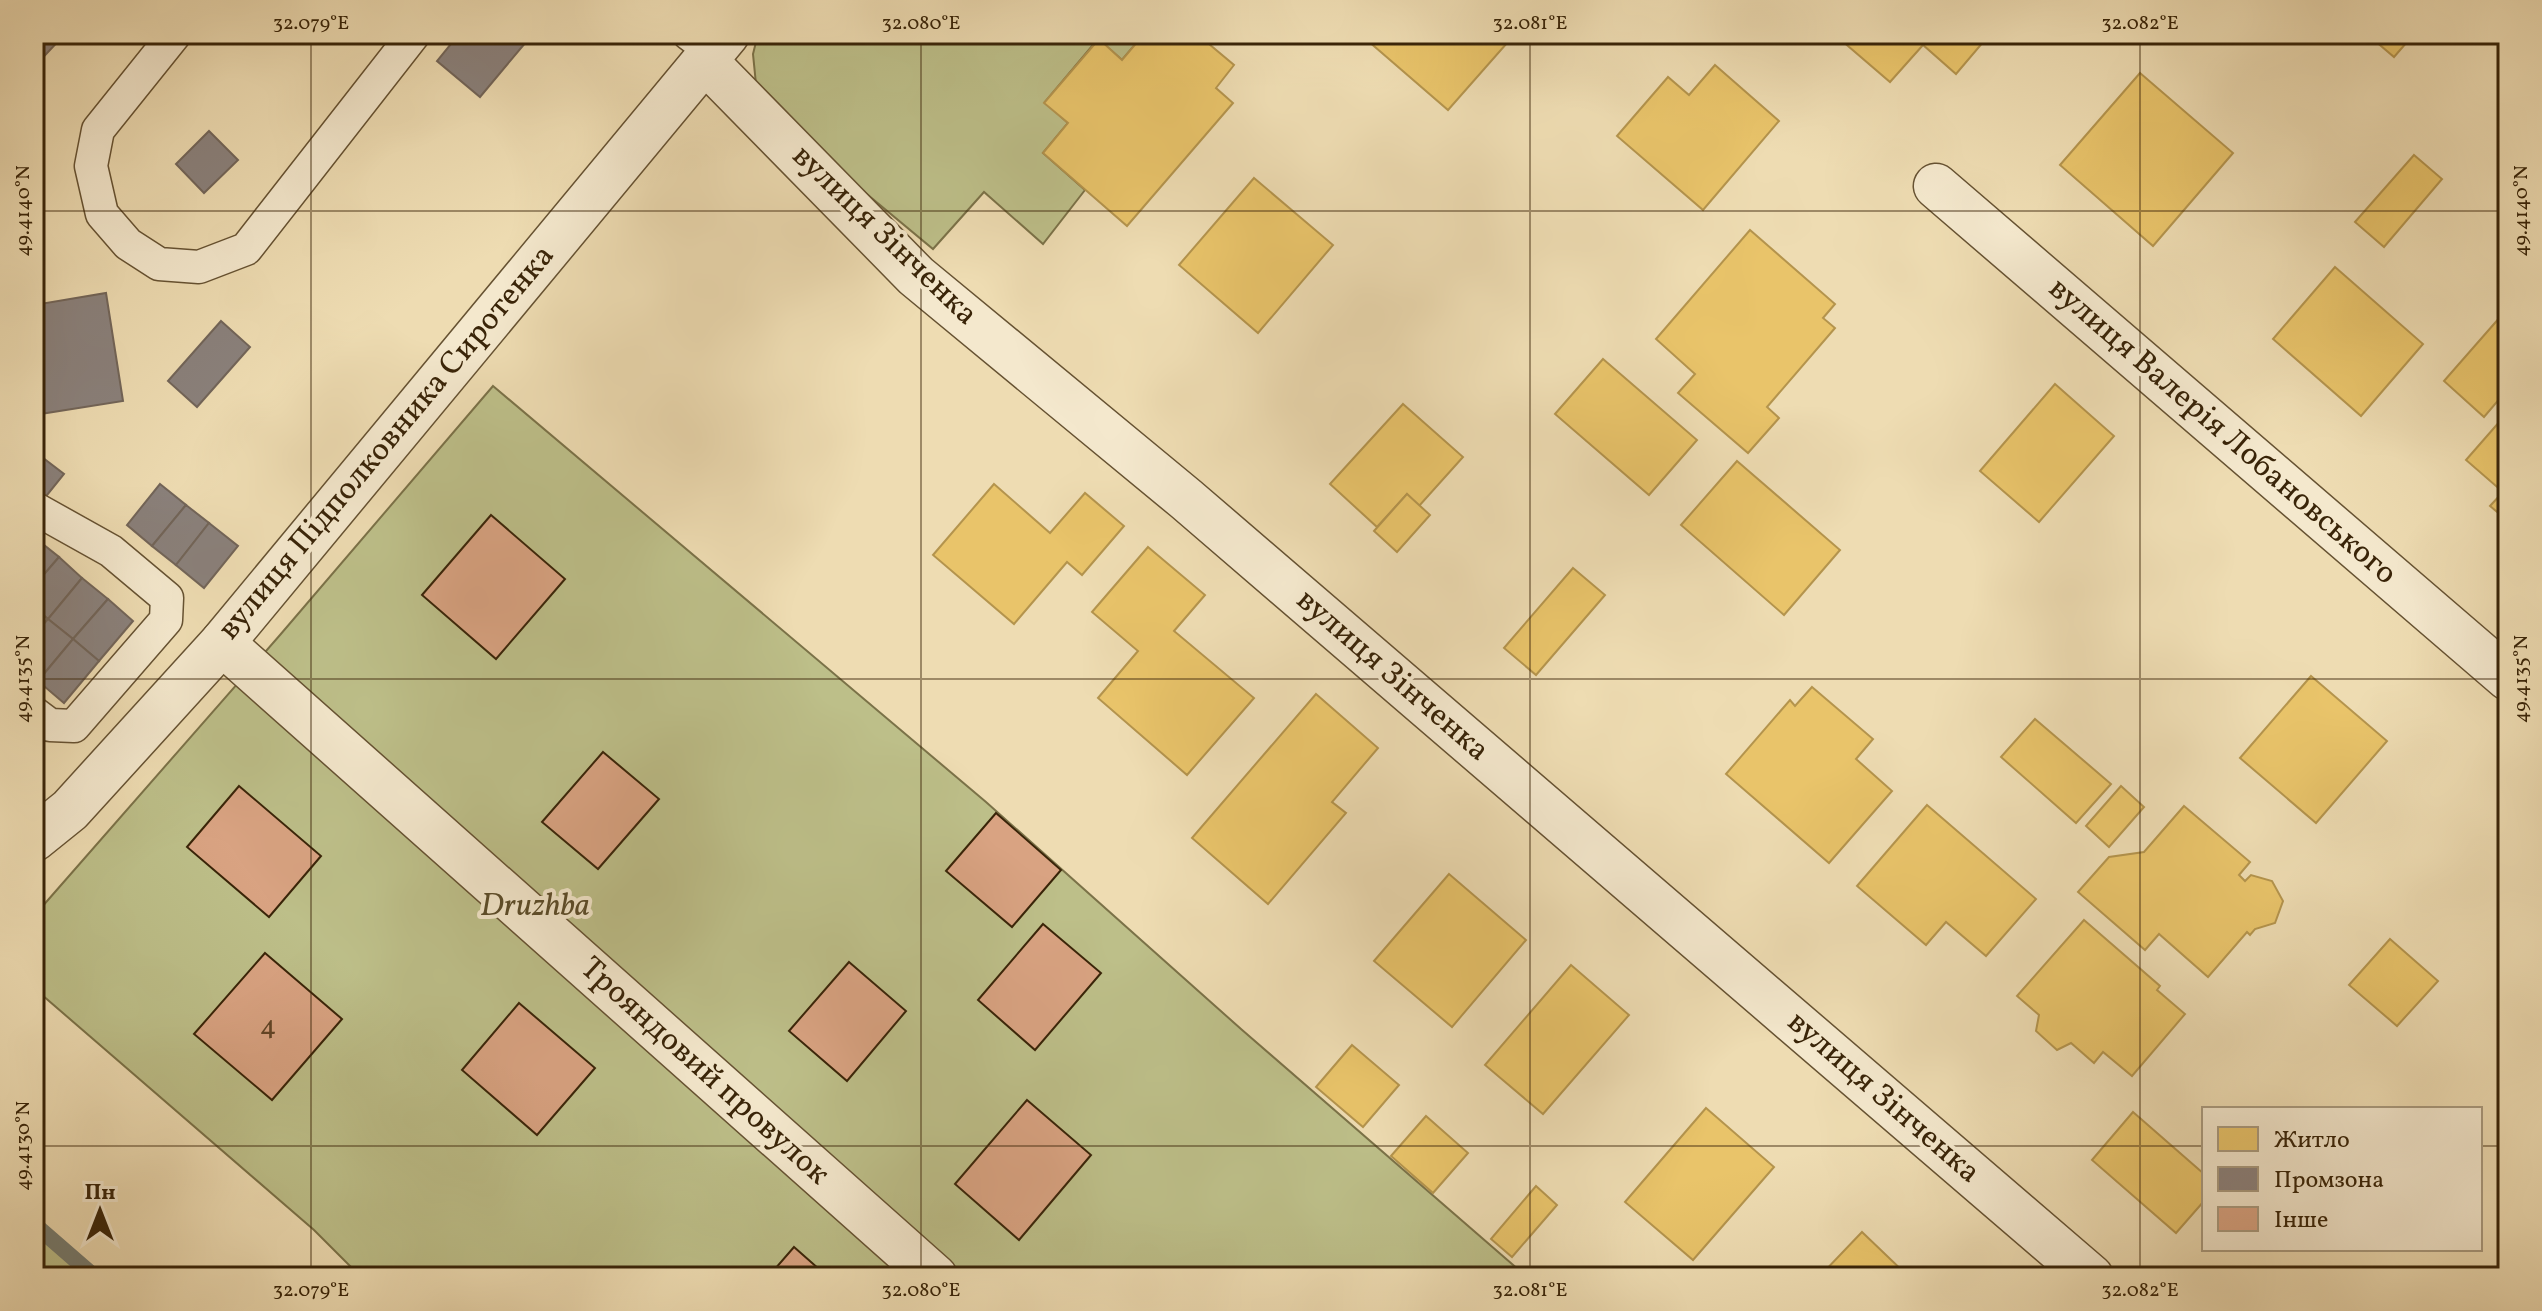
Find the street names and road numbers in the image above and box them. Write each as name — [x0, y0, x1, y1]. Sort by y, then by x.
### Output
street label: вулиця Зінченка — [781, 136, 987, 336]
street label: вулиця Підполковника Сиротенка — [208, 236, 566, 650]
street label: вулиця Валерія Лобановського — [2038, 268, 2406, 596]
street label: вулиця Зінченка — [1286, 580, 1498, 772]
street label: Трояндовий провулок — [570, 948, 838, 1196]
street label: вулиця Зінченка — [1777, 1002, 1989, 1194]

